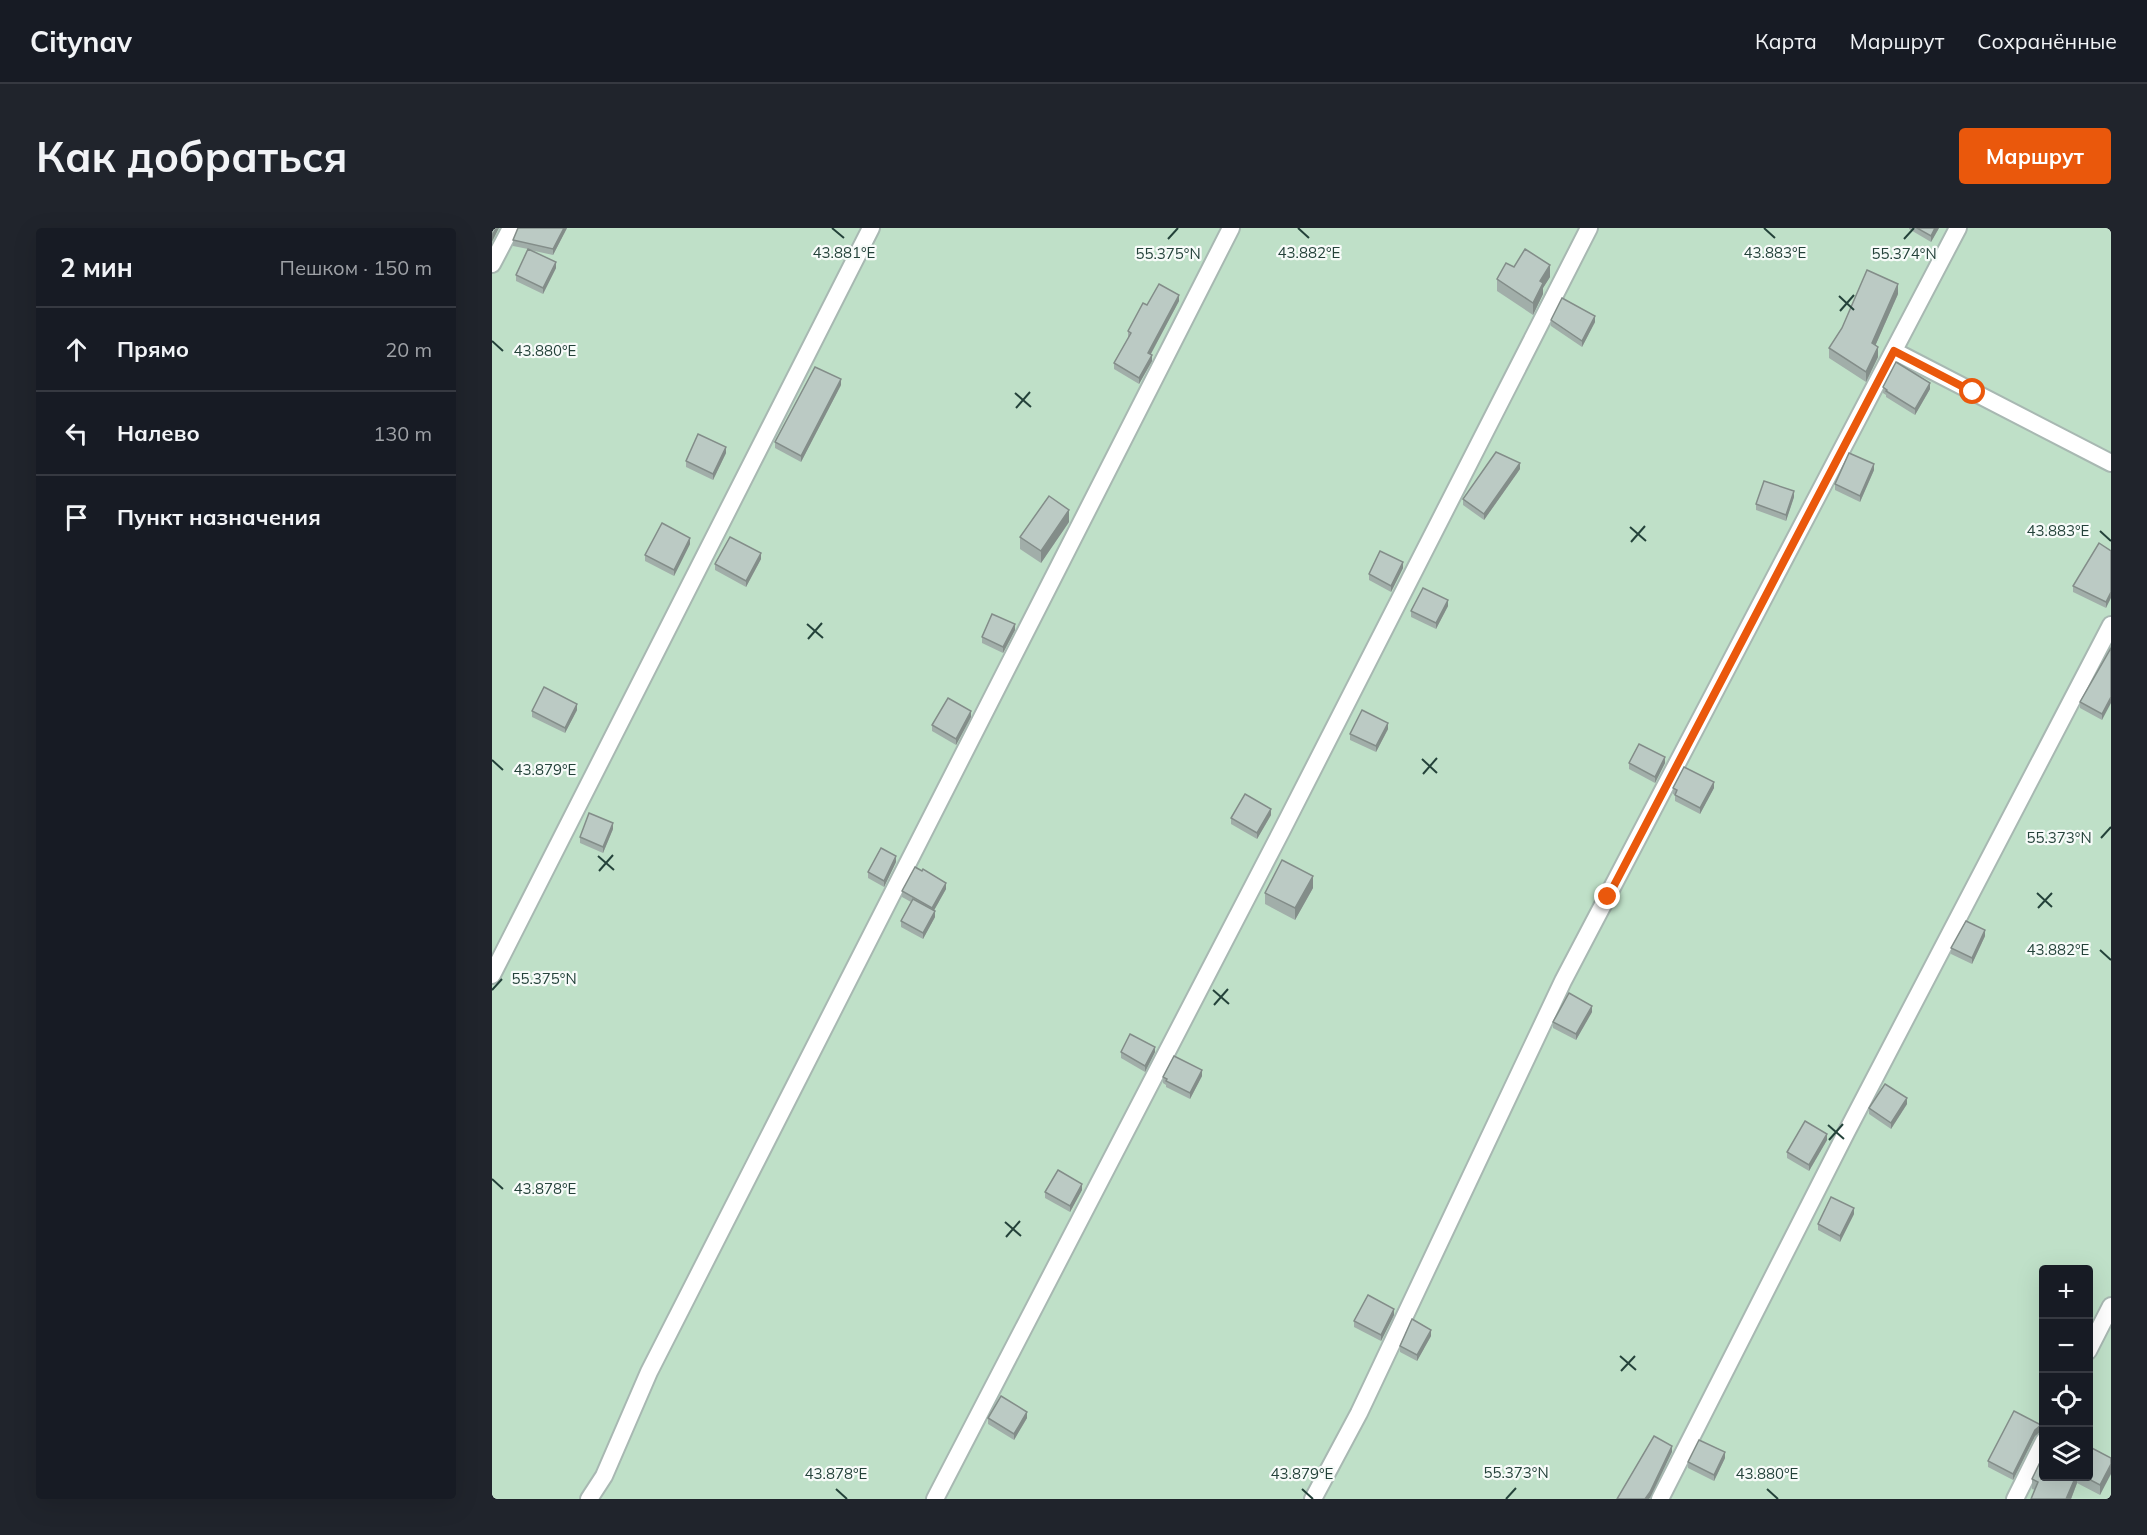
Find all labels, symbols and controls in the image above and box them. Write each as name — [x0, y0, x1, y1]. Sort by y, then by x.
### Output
text: Citynav — [30, 24, 132, 59]
text: Карта — [1755, 28, 1817, 54]
text: Маршрут — [1850, 28, 1944, 54]
text: Сохранённые — [1977, 28, 2117, 54]
button: Маршрут — [1959, 128, 2111, 184]
text: Как добраться — [36, 130, 348, 183]
text: 43.881°E — [813, 243, 876, 262]
text: 43.882°E — [1278, 243, 1341, 262]
text: 43.883°E — [1744, 243, 1807, 262]
text: 55.375°N — [1135, 244, 1201, 263]
text: 55.374°N — [1871, 244, 1937, 263]
text: 2 мин — [60, 251, 133, 284]
text: Пешком · 150 m — [280, 255, 432, 280]
icon: ahead — [60, 333, 93, 366]
text: Прямо — [117, 335, 189, 363]
text: 20 m — [385, 337, 432, 362]
text: 43.880°E — [514, 341, 577, 360]
route start — [1959, 378, 1985, 404]
icon: left — [60, 417, 93, 450]
text: Налево — [117, 419, 200, 447]
text: 130 m — [373, 421, 432, 446]
icon: arrive — [60, 501, 93, 534]
text: Пункт назначения — [117, 503, 321, 531]
text: 43.883°E — [2027, 521, 2090, 540]
text: 43.879°E — [514, 760, 577, 779]
text: 55.373°N — [2026, 828, 2092, 847]
route end — [1594, 883, 1620, 909]
text: 43.882°E — [2027, 940, 2090, 959]
text: 55.375°N — [511, 969, 577, 988]
text: 43.878°E — [514, 1179, 577, 1198]
map controls — [2039, 1265, 2093, 1481]
button: + — [2039, 1265, 2093, 1319]
button: − — [2039, 1319, 2093, 1373]
button: locate — [2039, 1373, 2093, 1427]
button: layers — [2039, 1427, 2093, 1481]
text: 55.373°N — [1483, 1463, 1549, 1482]
text: 43.878°E — [805, 1464, 868, 1483]
text: 43.879°E — [1271, 1464, 1334, 1483]
text: 43.880°E — [1736, 1464, 1799, 1483]

